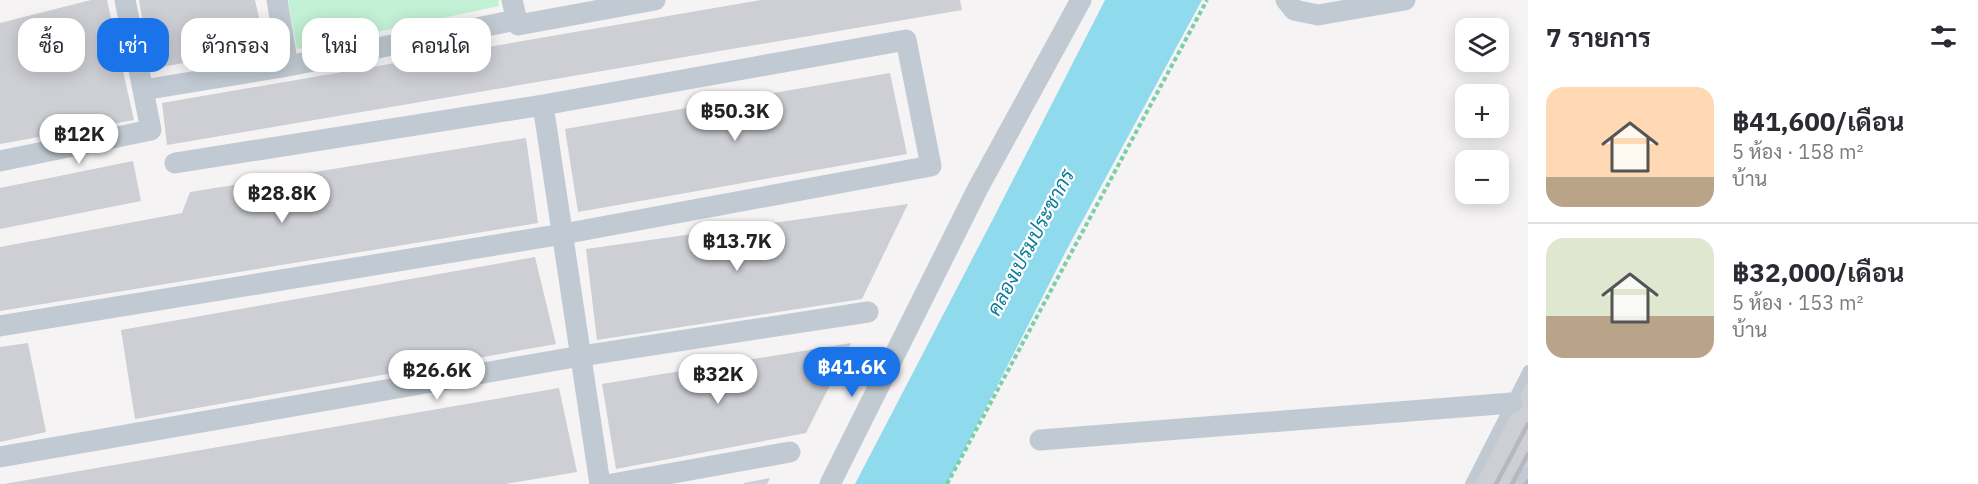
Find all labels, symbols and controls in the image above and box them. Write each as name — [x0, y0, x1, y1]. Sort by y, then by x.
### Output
chip: ซื้อ — [18, 18, 85, 72]
chip: เช่า — [97, 18, 169, 72]
chip: ตัวกรอง — [181, 18, 290, 72]
chip: ใหม่ — [302, 18, 379, 72]
chip: คอนโด — [391, 18, 491, 72]
map controls — [1455, 18, 1509, 204]
button: layers — [1455, 18, 1509, 72]
text: 7 รายการ — [1546, 20, 1651, 54]
icon: filters — [1927, 20, 1960, 53]
button: + — [1455, 84, 1509, 138]
pin: ฿50.3K — [686, 91, 784, 142]
text: ฿50.3K — [700, 97, 770, 124]
text: ฿41,600/เดือน — [1732, 104, 1904, 138]
icon: home — [1594, 111, 1666, 183]
pin: ฿12K — [43, 114, 115, 165]
text: ฿12K — [53, 120, 105, 147]
text: 5 ห้อง · 158 m² — [1732, 138, 1863, 165]
button: − — [1455, 150, 1509, 204]
water label: คลองเปรมประชากร — [980, 163, 1081, 320]
text: บ้าน — [1732, 165, 1767, 192]
pin: ฿28.8K — [233, 173, 331, 224]
text: ฿28.8K — [247, 179, 317, 206]
pin: ฿13.7K — [688, 221, 786, 272]
text: ฿13.7K — [702, 227, 772, 254]
text: ฿32,000/เดือน — [1732, 255, 1904, 289]
icon: home — [1594, 262, 1666, 334]
text: 5 ห้อง · 153 m² — [1732, 289, 1863, 316]
text: บ้าน — [1732, 316, 1767, 343]
pin: ฿41.6K — [803, 347, 901, 398]
pin: ฿26.6K — [388, 350, 486, 401]
text: ฿41.6K — [817, 353, 887, 380]
pin: ฿32K — [682, 354, 754, 405]
text: ฿26.6K — [402, 356, 472, 383]
text: ฿32K — [692, 360, 744, 387]

